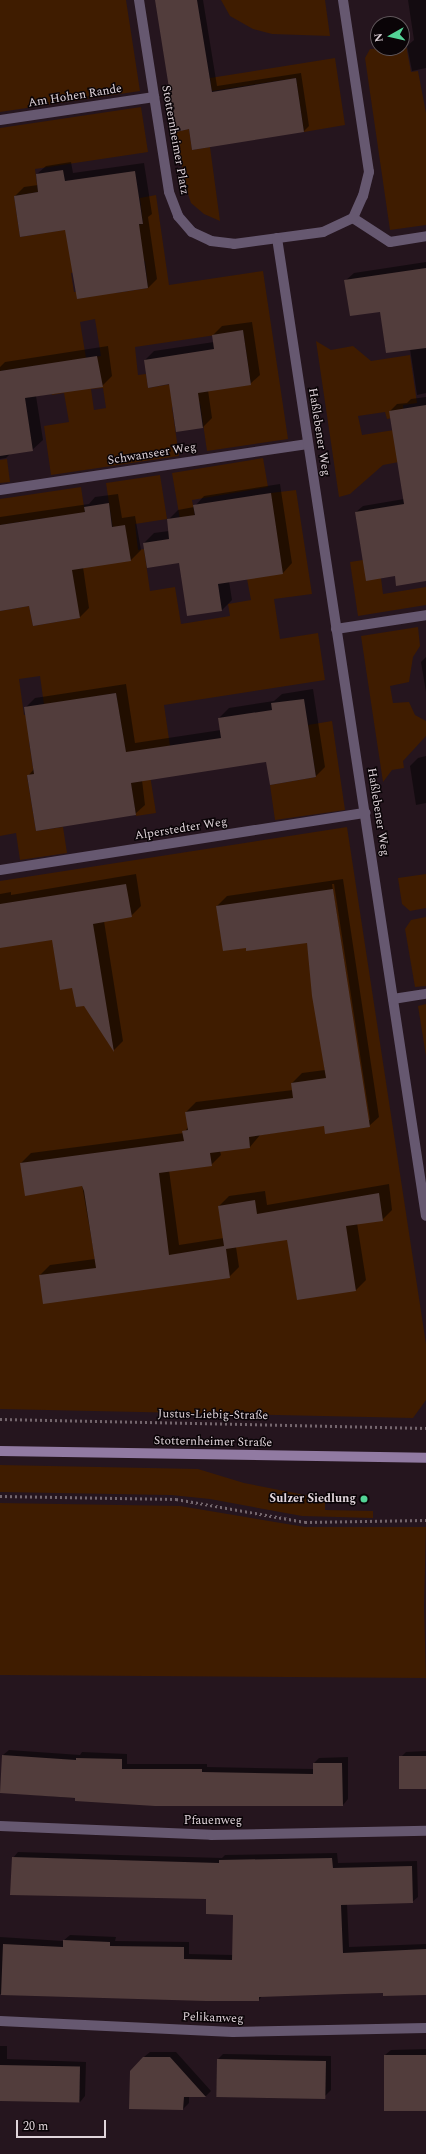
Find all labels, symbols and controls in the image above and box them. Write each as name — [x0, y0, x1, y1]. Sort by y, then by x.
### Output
north arrow — [370, 16, 410, 56]
text: N — [370, 32, 388, 43]
street label: Am Hohen Rande — [27, 81, 123, 111]
street label: Stotternheimer Platz — [158, 84, 192, 196]
street label: Haßlebener Weg — [305, 387, 333, 477]
street label: Schwanseer Weg — [107, 440, 197, 468]
street label: Haßlebener Weg — [364, 767, 392, 857]
street label: Alperstedter Weg — [134, 815, 228, 843]
street label: Justus-Liebig-Straße — [158, 1407, 268, 1423]
street label: Stotternheimer Straße — [154, 1434, 272, 1450]
place label: Sulzer Siedlung — [269, 1492, 356, 1506]
marker: Sulzer Siedlung — [359, 1494, 369, 1504]
street label: Pfauenweg — [184, 1814, 242, 1828]
street label: Pelikanweg — [182, 2010, 244, 2026]
scale bar — [18, 2112, 108, 2138]
text: 20 m — [23, 2117, 48, 2136]

